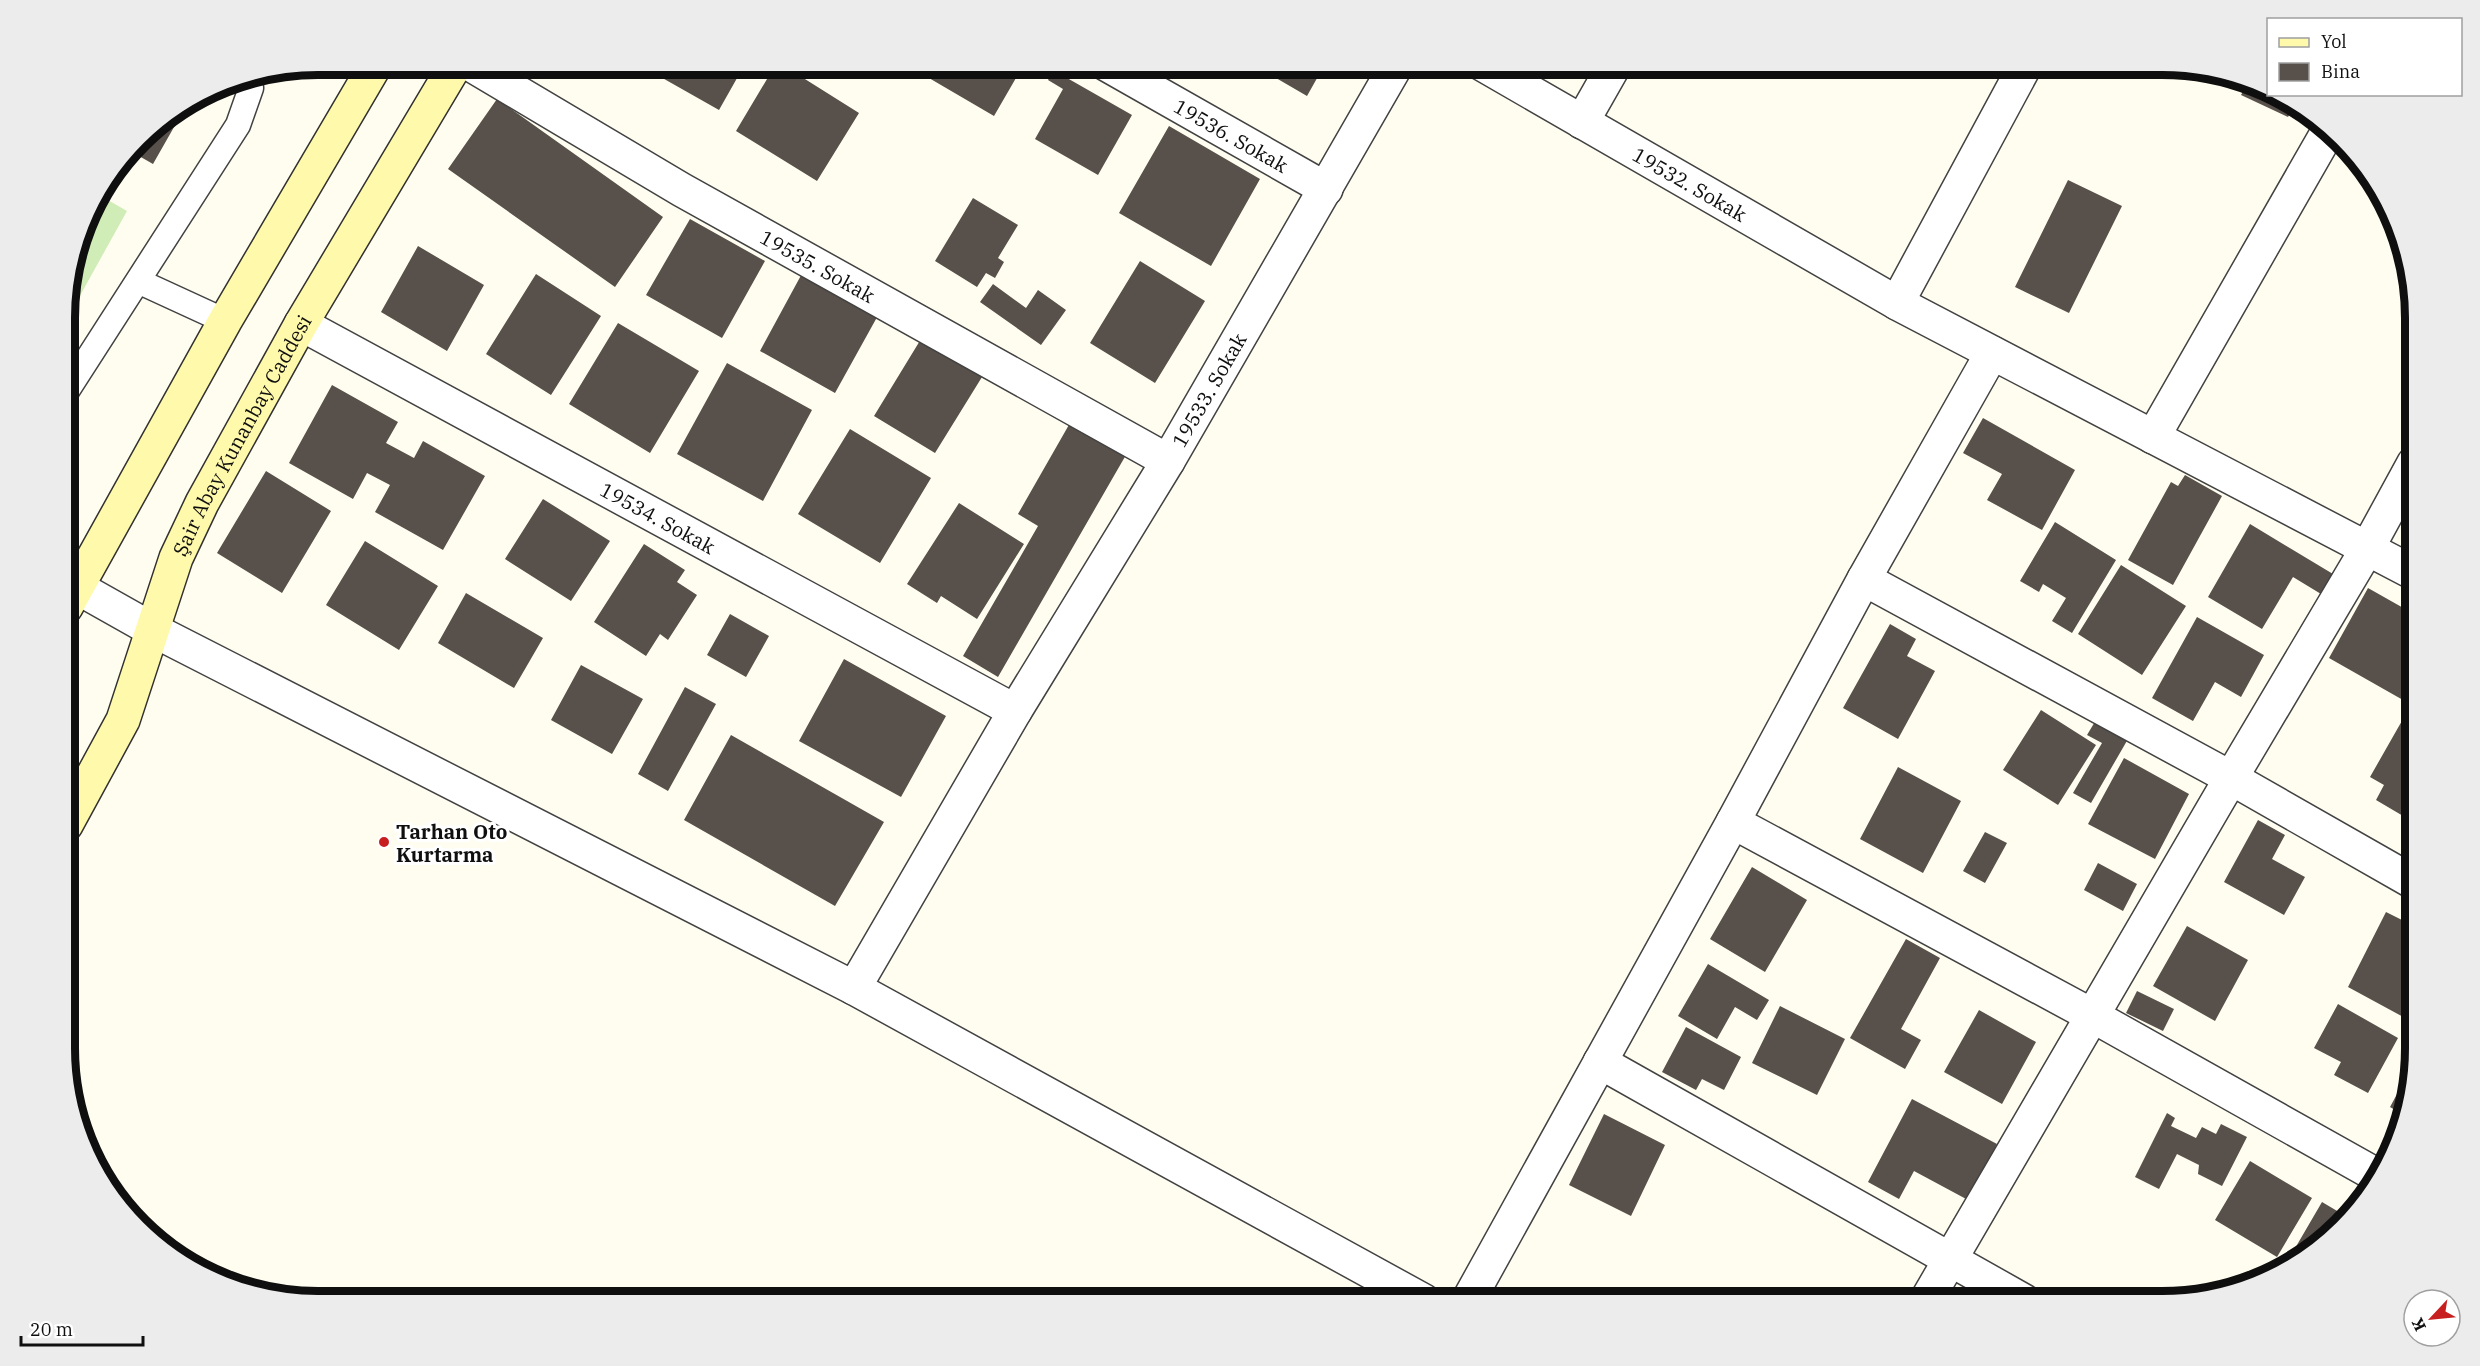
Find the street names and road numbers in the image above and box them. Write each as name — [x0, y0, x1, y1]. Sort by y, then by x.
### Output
street label: 19536. Sokak — [1169, 92, 1294, 178]
street label: 19532. Sokak — [1628, 140, 1752, 227]
street label: 19535. Sokak — [756, 223, 880, 309]
street label: Şair Abay Kunanbay Caddesi — [166, 310, 317, 560]
street label: 19533. Sokak — [1165, 328, 1253, 452]
street label: 19534. Sokak — [596, 475, 721, 560]

